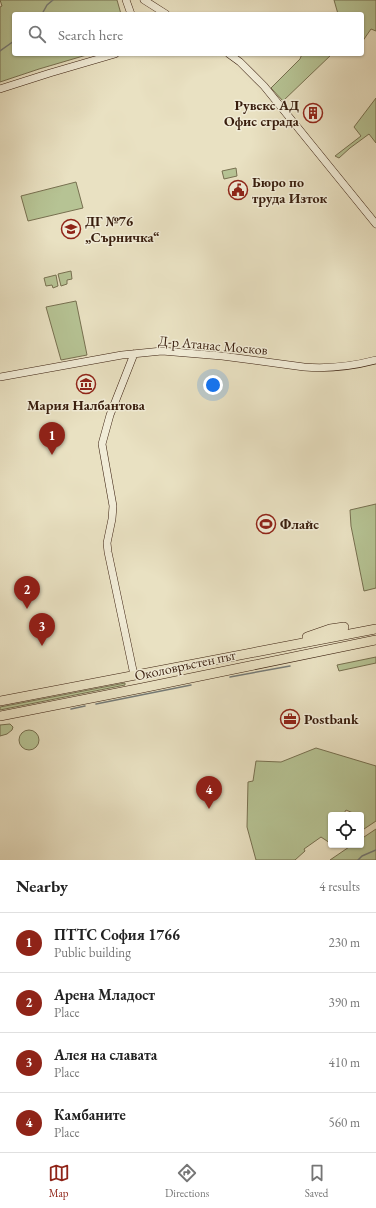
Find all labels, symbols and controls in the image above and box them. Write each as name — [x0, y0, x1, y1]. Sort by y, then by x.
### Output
search box — [12, 12, 364, 56]
icon: search — [26, 23, 48, 45]
text: Search here — [58, 25, 123, 44]
place label: Рувекс АД Офис сграда — [224, 96, 300, 130]
building icon: Рувекс АД Офис сграда — [302, 102, 324, 124]
place label: Бюро по труда Изток — [252, 173, 328, 207]
public building icon: Бюро по труда Изток — [227, 179, 249, 201]
place label: ДГ №76 „Сърничка“ — [85, 212, 159, 246]
school or university icon: ДГ №76 „Сърничка“ — [60, 218, 82, 240]
street label: Д-р Атанас Москов — [158, 331, 268, 359]
museum icon: Мария Налбантова — [75, 373, 97, 395]
your location — [203, 375, 223, 395]
place label: Мария Налбантова — [27, 396, 146, 414]
pin: 1 — [39, 422, 65, 455]
sports icon: Флайс — [255, 513, 277, 535]
place label: Флайс — [280, 515, 319, 533]
pin: 2 — [14, 576, 40, 609]
pin: 3 — [29, 613, 55, 646]
street label: Околовръстен път — [133, 645, 238, 685]
office icon: Postbank — [279, 708, 301, 730]
place label: Postbank — [304, 710, 359, 728]
pin: 4 — [196, 776, 222, 809]
map controls — [328, 812, 364, 848]
button: locate — [328, 812, 364, 848]
text: Nearby — [16, 875, 68, 897]
text: 4 results — [319, 878, 360, 895]
text: ПТТС София 1766 — [54, 925, 180, 944]
text: 1 — [26, 934, 32, 951]
text: 230 m — [329, 934, 360, 951]
text: Public building — [54, 944, 131, 961]
text: Арена Младост — [54, 985, 155, 1004]
text: 2 — [26, 994, 32, 1011]
text: 390 m — [329, 994, 360, 1011]
text: Place — [54, 1004, 80, 1021]
text: Алея на славата — [54, 1045, 157, 1064]
text: 3 — [26, 1054, 32, 1071]
text: 410 m — [329, 1054, 360, 1071]
text: Place — [54, 1064, 80, 1081]
text: Камбаните — [54, 1105, 126, 1124]
text: 4 — [26, 1114, 32, 1131]
text: 560 m — [329, 1114, 360, 1131]
text: Place — [54, 1124, 80, 1141]
tab: Map — [48, 1162, 70, 1200]
tab: Directions — [165, 1162, 209, 1200]
tab: Saved — [305, 1162, 328, 1200]

